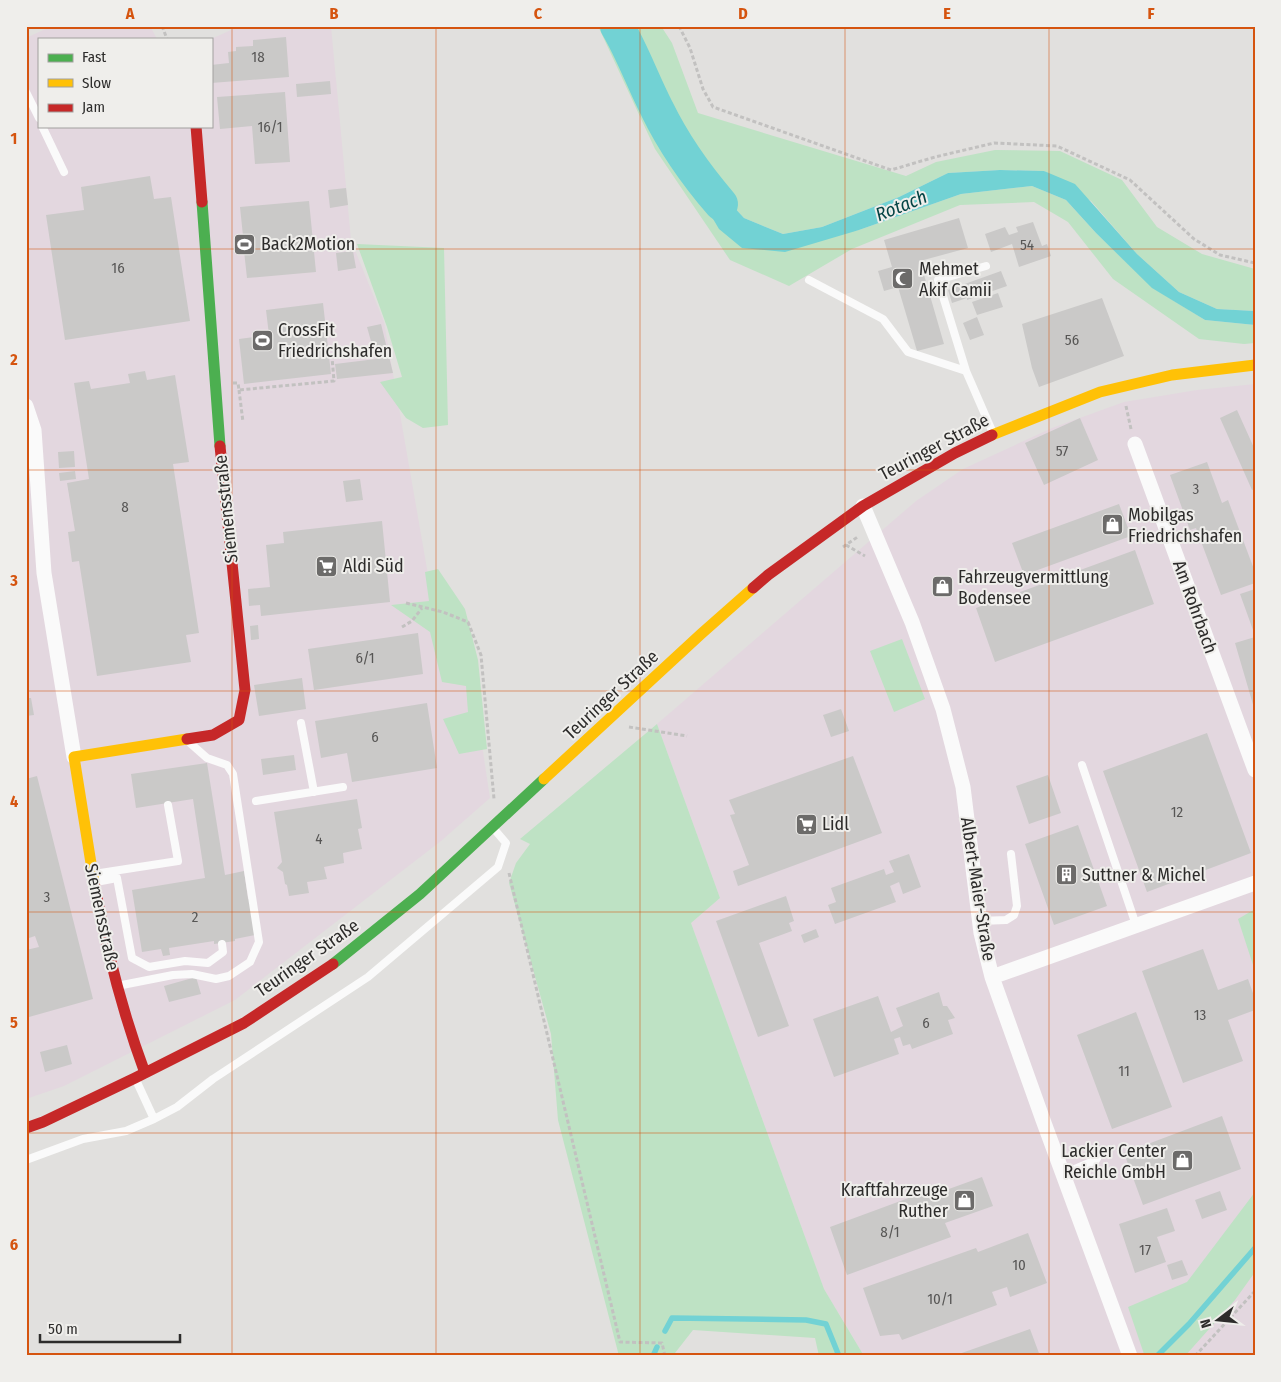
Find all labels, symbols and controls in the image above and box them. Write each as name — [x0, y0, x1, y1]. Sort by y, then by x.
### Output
text: A — [125, 4, 135, 23]
text: B — [330, 4, 339, 23]
text: C — [534, 4, 543, 23]
text: D — [738, 4, 748, 23]
text: E — [943, 4, 951, 23]
text: F — [1147, 4, 1155, 23]
legend — [38, 38, 212, 128]
text: Fast — [82, 48, 106, 66]
house number: 18 — [251, 48, 265, 66]
text: Slow — [82, 74, 111, 92]
text: Jam — [82, 98, 105, 116]
house number: 16/1 — [258, 118, 282, 136]
text: 1 — [11, 129, 17, 148]
water label: Rotach — [872, 185, 930, 226]
sports icon: Back2Motion — [233, 232, 257, 256]
place label: Back2Motion — [261, 233, 355, 255]
house number: 54 — [1020, 236, 1034, 254]
place label: Mehmet Akif Camii — [919, 258, 992, 301]
house number: 16 — [111, 259, 125, 277]
mosque icon: Mehmet Akif Camii — [891, 267, 915, 291]
place label: CrossFit Friedrichshafen — [278, 319, 392, 362]
sports icon: CrossFit Friedrichshafen — [250, 328, 274, 352]
house number: 56 — [1065, 331, 1079, 349]
text: 2 — [9, 350, 18, 369]
street label: Teuringer Straße — [875, 409, 993, 485]
house number: 57 — [1056, 442, 1068, 460]
street label: Siemensstraße — [209, 454, 243, 564]
house number: 3 — [1193, 480, 1200, 498]
house number: 8 — [121, 498, 129, 516]
place label: Mobilgas Friedrichshafen — [1128, 504, 1242, 547]
shop icon: Mobilgas Friedrichshafen — [1100, 513, 1124, 537]
supermarket icon: Aldi Süd — [315, 554, 339, 578]
place label: Aldi Süd — [343, 555, 404, 577]
street label: Am Rohrbach — [1168, 557, 1222, 657]
place label: Fahrzeugvermittlung Bodensee — [958, 566, 1109, 609]
text: 3 — [9, 571, 18, 590]
shop icon: Fahrzeugvermittlung Bodensee — [930, 575, 954, 599]
street label: Teuringer Straße — [559, 645, 663, 744]
house number: 6/1 — [355, 649, 375, 667]
house number: 6 — [371, 728, 379, 746]
text: 4 — [10, 792, 18, 811]
house number: 12 — [1171, 803, 1184, 821]
supermarket icon: Lidl — [794, 812, 818, 836]
place label: Lidl — [822, 813, 849, 835]
street label: Albert-Maier-Straße — [956, 816, 1000, 963]
house number: 4 — [315, 830, 323, 848]
street label: Siemensstraße — [80, 862, 124, 973]
building icon: Suttner & Michel — [1054, 863, 1078, 887]
place label: Suttner & Michel — [1082, 864, 1206, 886]
house number: 3 — [44, 888, 51, 906]
house number: 2 — [192, 908, 199, 926]
street label: Teuringer Straße — [251, 914, 363, 1002]
house number: 13 — [1194, 1006, 1207, 1024]
text: 5 — [10, 1013, 18, 1032]
house number: 6 — [922, 1014, 930, 1032]
house number: 11 — [1118, 1062, 1130, 1080]
place label: Lackier Center Reichle GmbH — [1061, 1140, 1167, 1183]
shop icon: Lackier Center Reichle GmbH — [1170, 1149, 1194, 1173]
place label: Kraftfahrzeuge Ruther — [841, 1179, 949, 1222]
shop icon: Kraftfahrzeuge Ruther — [952, 1188, 976, 1212]
house number: 8/1 — [880, 1223, 900, 1241]
text: 6 — [10, 1235, 18, 1254]
house number: 17 — [1139, 1241, 1151, 1259]
house number: 10 — [1012, 1256, 1026, 1274]
house number: 10/1 — [927, 1290, 953, 1308]
north arrow — [1194, 1294, 1244, 1344]
scale bar — [40, 1312, 180, 1344]
text: N — [1197, 1317, 1215, 1330]
text: 50 m — [48, 1320, 78, 1338]

